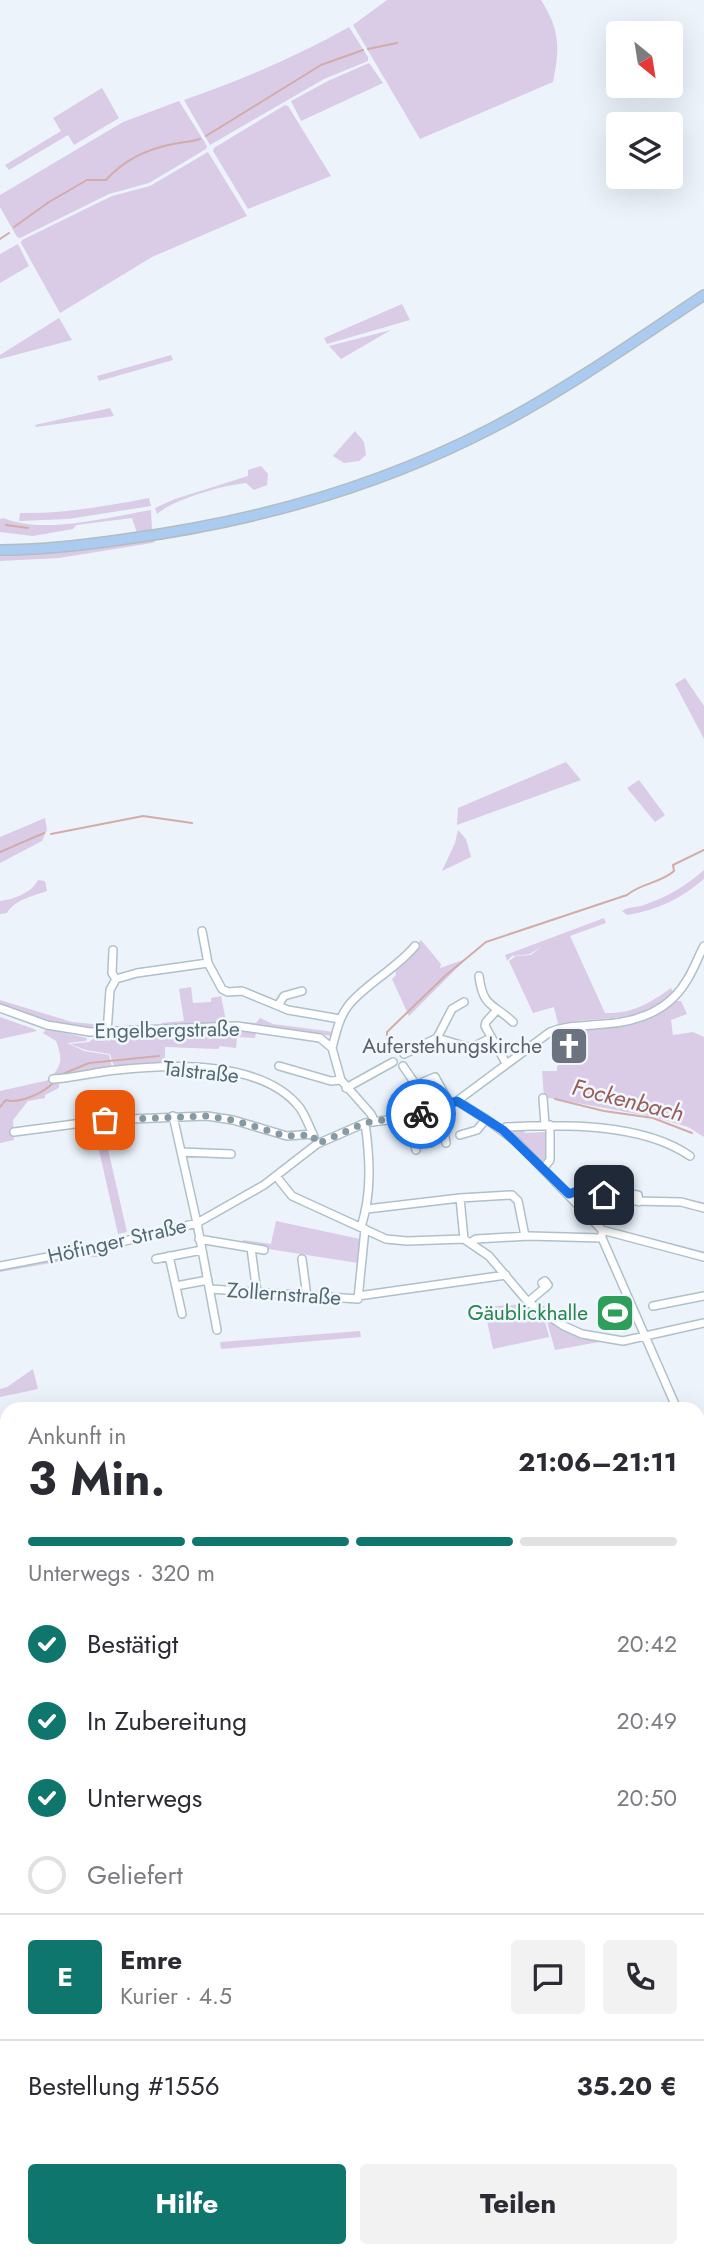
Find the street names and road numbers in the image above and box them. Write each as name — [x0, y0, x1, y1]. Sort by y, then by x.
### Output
street label: Engelbergstraße — [94, 1014, 240, 1046]
street label: Talstraße — [162, 1053, 241, 1091]
street label: Höfinger Straße — [45, 1210, 190, 1272]
street label: Zollernstraße — [226, 1275, 342, 1313]

